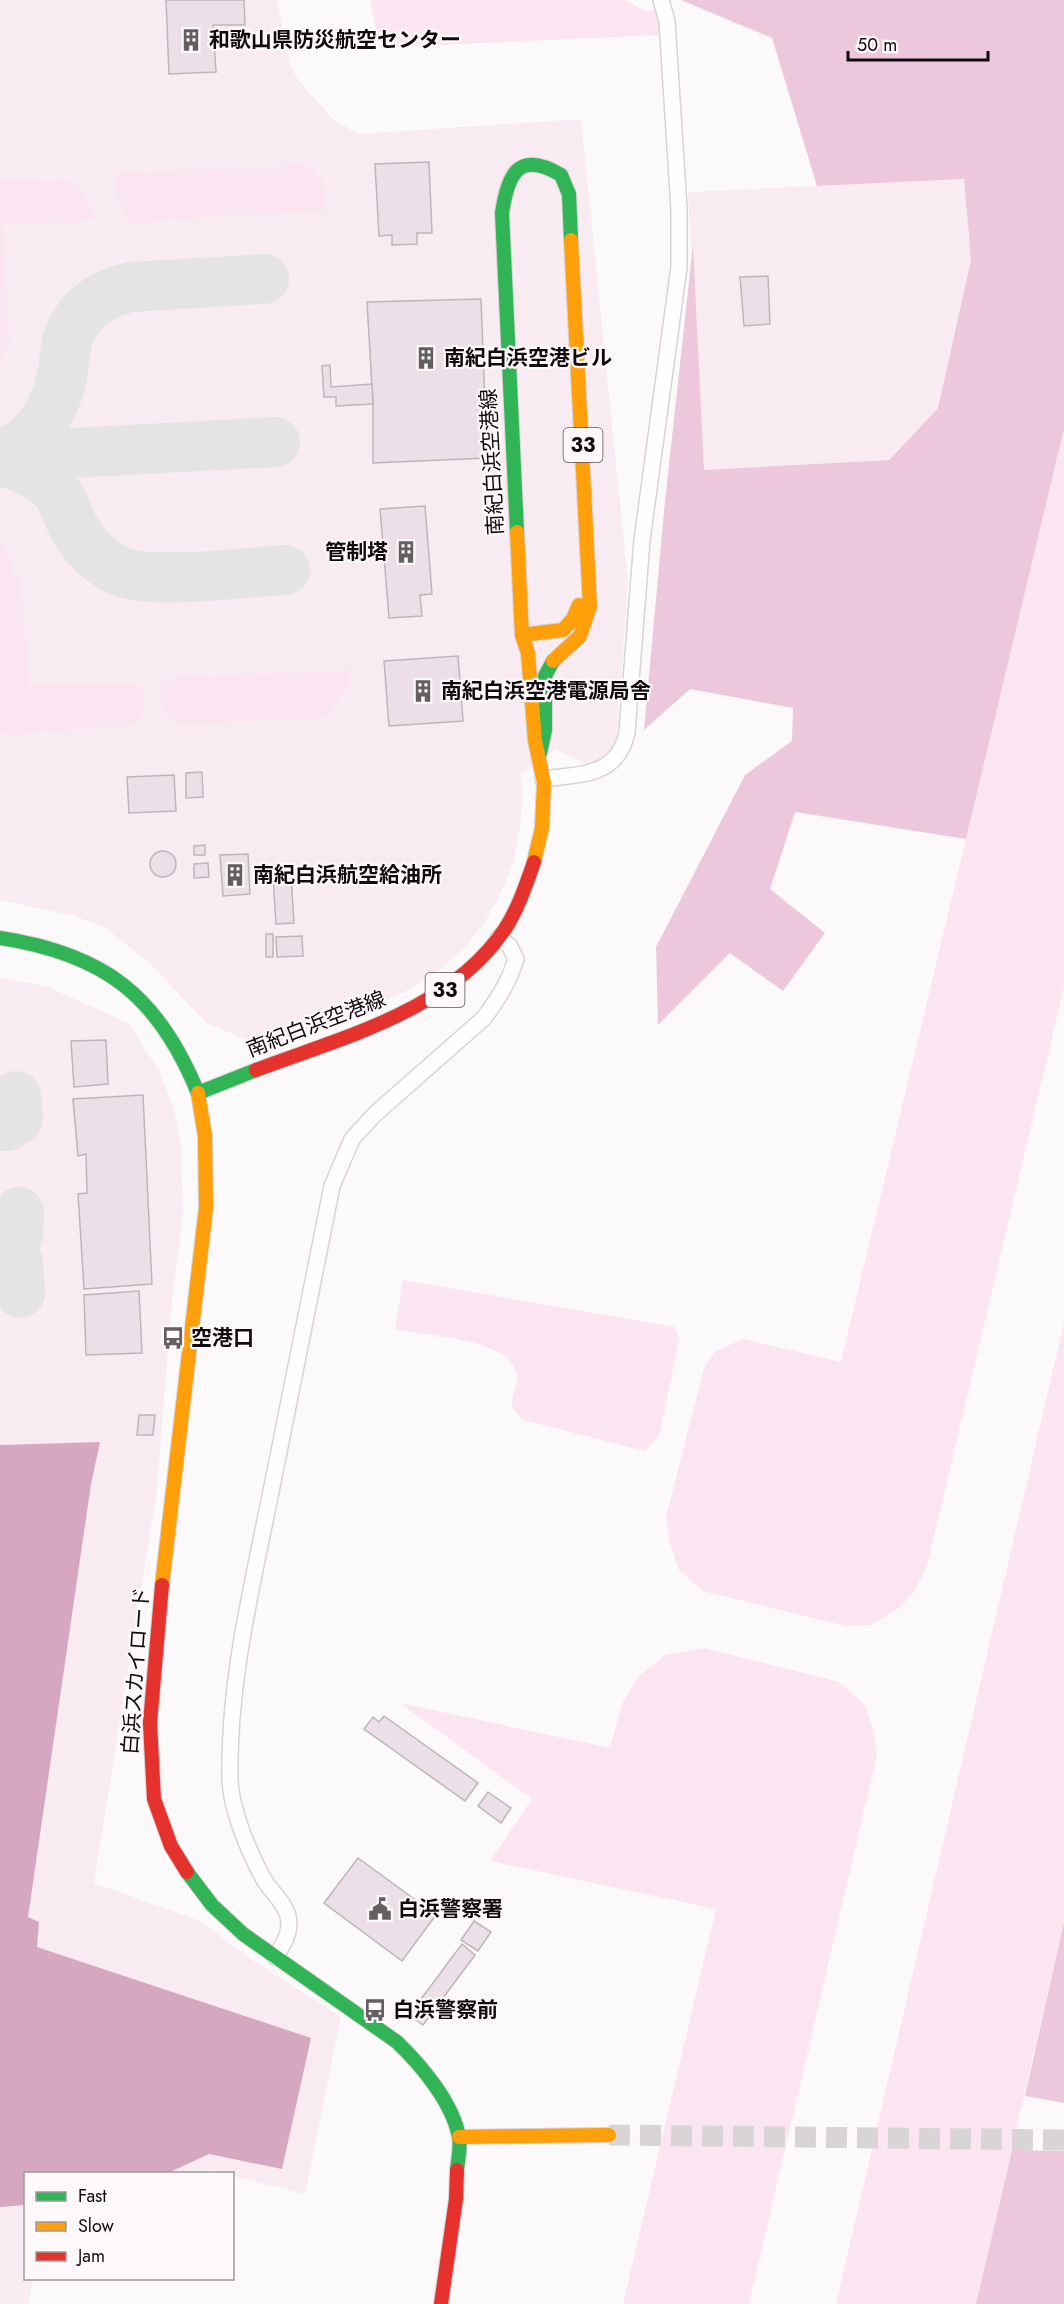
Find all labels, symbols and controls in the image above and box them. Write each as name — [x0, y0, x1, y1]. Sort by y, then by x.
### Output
scale bar — [848, 24, 988, 62]
place label: 和歌山県防災航空センター — [209, 25, 461, 55]
building icon: 和歌山県防災航空センター — [178, 27, 204, 53]
text: 50 m — [857, 32, 897, 58]
place label: 南紀白浜空港ビル — [444, 343, 612, 373]
building icon: 南紀白浜空港ビル — [413, 345, 439, 371]
street label: 南紀白浜空港線 — [473, 388, 511, 536]
road number: 33 — [564, 428, 602, 462]
place label: 管制塔 — [325, 537, 388, 567]
building icon: 管制塔 — [393, 539, 419, 565]
place label: 南紀白浜空港電源局舎 — [441, 676, 651, 706]
building icon: 南紀白浜空港電源局舎 — [410, 678, 436, 704]
place label: 南紀白浜航空給油所 — [253, 860, 442, 890]
building icon: 南紀白浜航空給油所 — [222, 862, 248, 888]
road number: 33 — [426, 973, 464, 1007]
street label: 南紀白浜空港線 — [242, 984, 390, 1064]
place label: 空港口 — [191, 1323, 254, 1353]
bus stop icon: 空港口 — [160, 1325, 186, 1351]
street label: 白浜スカイロード — [115, 1586, 157, 1756]
place label: 白浜警察署 — [398, 1894, 503, 1924]
public building icon: 白浜警察署 — [367, 1896, 393, 1922]
place label: 白浜警察前 — [393, 1995, 498, 2025]
bus stop icon: 白浜警察前 — [362, 1997, 388, 2023]
legend — [24, 2172, 234, 2280]
text: Fast — [78, 2183, 107, 2209]
text: Slow — [78, 2213, 115, 2239]
text: Jam — [76, 2243, 105, 2269]

